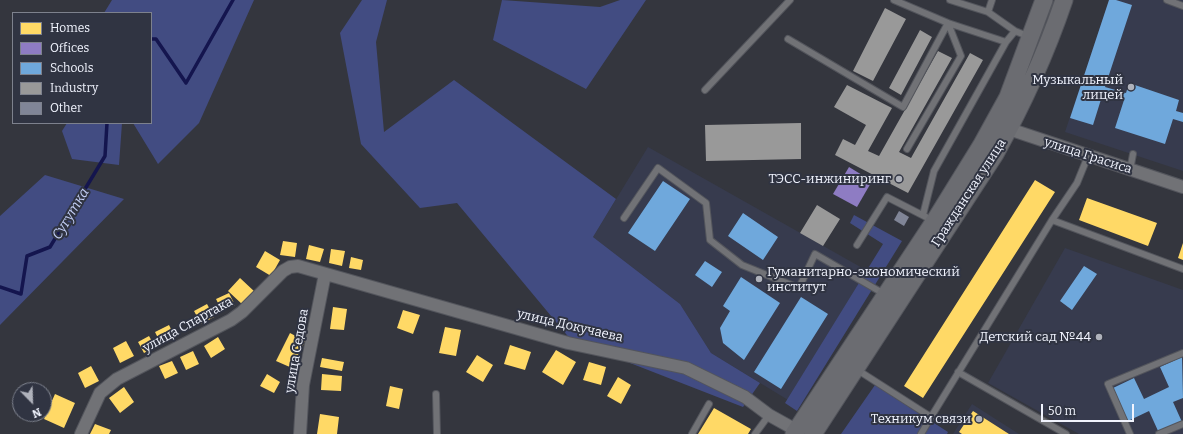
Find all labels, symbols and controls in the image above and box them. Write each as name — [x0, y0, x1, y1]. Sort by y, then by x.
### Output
legend — [12, 12, 152, 124]
text: Homes — [50, 21, 90, 35]
text: Offices — [50, 41, 89, 55]
text: Schools — [50, 61, 93, 75]
place label: Музыкальный лицей — [1032, 72, 1123, 103]
text: Industry — [50, 81, 98, 95]
marker: Музыкальный лицей — [1126, 82, 1136, 92]
text: Other — [50, 101, 82, 115]
street label: улица Грасиса — [1042, 134, 1134, 178]
street label: Гражданская улица — [928, 136, 1010, 250]
place label: ТЭСС-инжиниринг — [768, 171, 891, 187]
marker: ТЭСС-инжиниринг — [894, 174, 904, 184]
water label: Сугутка — [49, 185, 93, 243]
place label: Гуманитарно-экономический институт — [767, 264, 960, 295]
marker: Гуманитарно-экономический институт — [754, 274, 764, 284]
street label: улица Спартака — [141, 294, 235, 356]
street label: улица Докучаева — [516, 306, 624, 346]
street label: улица Седова — [282, 308, 312, 394]
place label: Детский сад №44 — [979, 329, 1091, 345]
marker: Детский сад №44 — [1094, 332, 1104, 342]
north arrow — [12, 382, 52, 422]
scale bar — [1043, 396, 1136, 422]
text: 50 m — [1048, 404, 1076, 418]
text: N — [30, 405, 43, 420]
place label: Техникум связи — [871, 411, 971, 427]
marker: Техникум связи — [974, 414, 984, 424]

